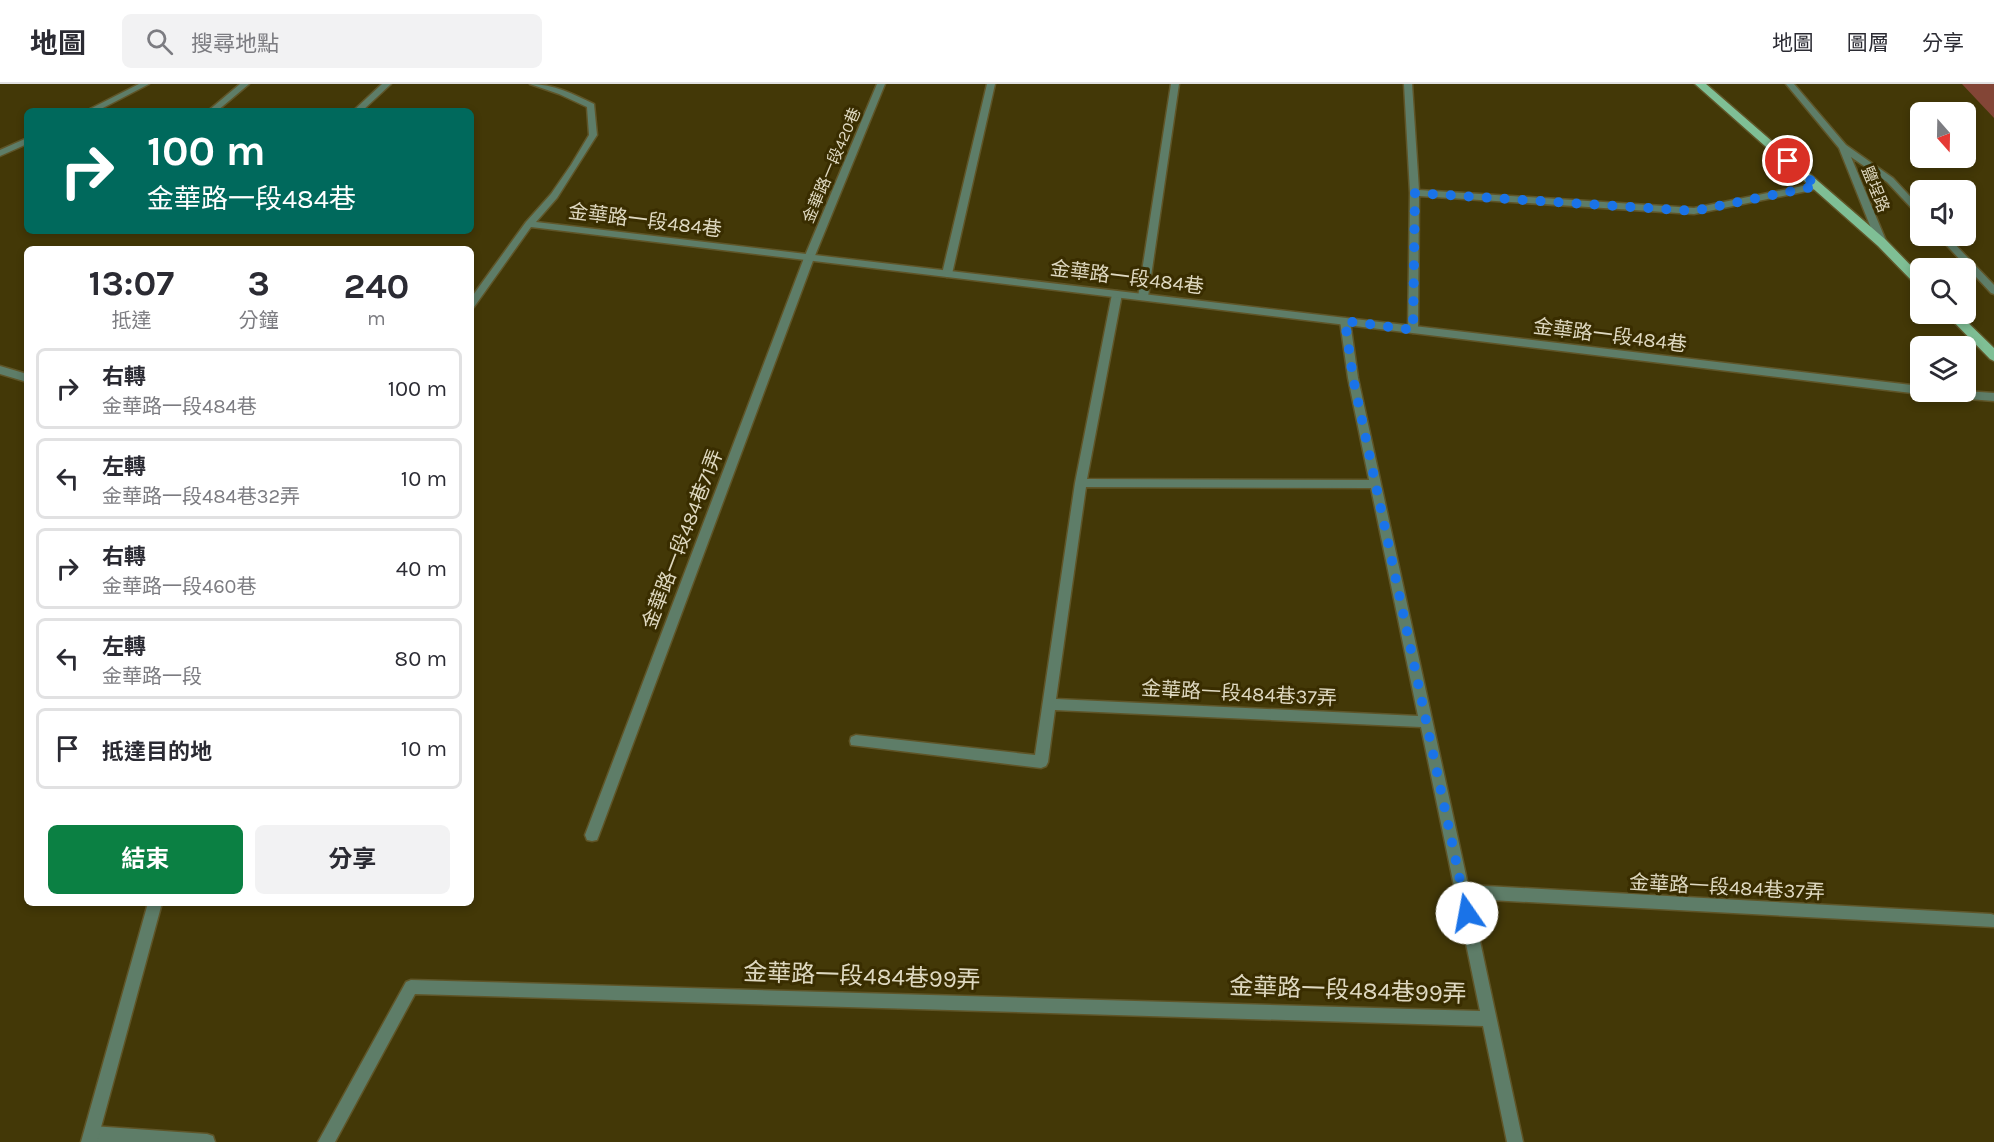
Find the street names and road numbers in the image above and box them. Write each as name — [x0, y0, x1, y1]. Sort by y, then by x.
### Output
street label: 金華路一段420巷 — [799, 105, 864, 226]
street label: 鹽埕路 — [1858, 163, 1893, 215]
street label: 金華路一段484巷 — [567, 200, 723, 241]
street label: 金華路一段484巷 — [1049, 257, 1205, 298]
street label: 金華路一段484巷 — [1532, 315, 1688, 356]
street label: 金華路一段484巷71弄 — [638, 446, 727, 632]
street label: 金華路一段484巷37弄 — [1141, 677, 1337, 710]
street label: 金華路一段484巷37弄 — [1629, 871, 1825, 904]
street label: 金華路一段484巷99弄 — [743, 958, 981, 994]
street label: 金華路一段484巷99弄 — [1229, 972, 1467, 1008]

